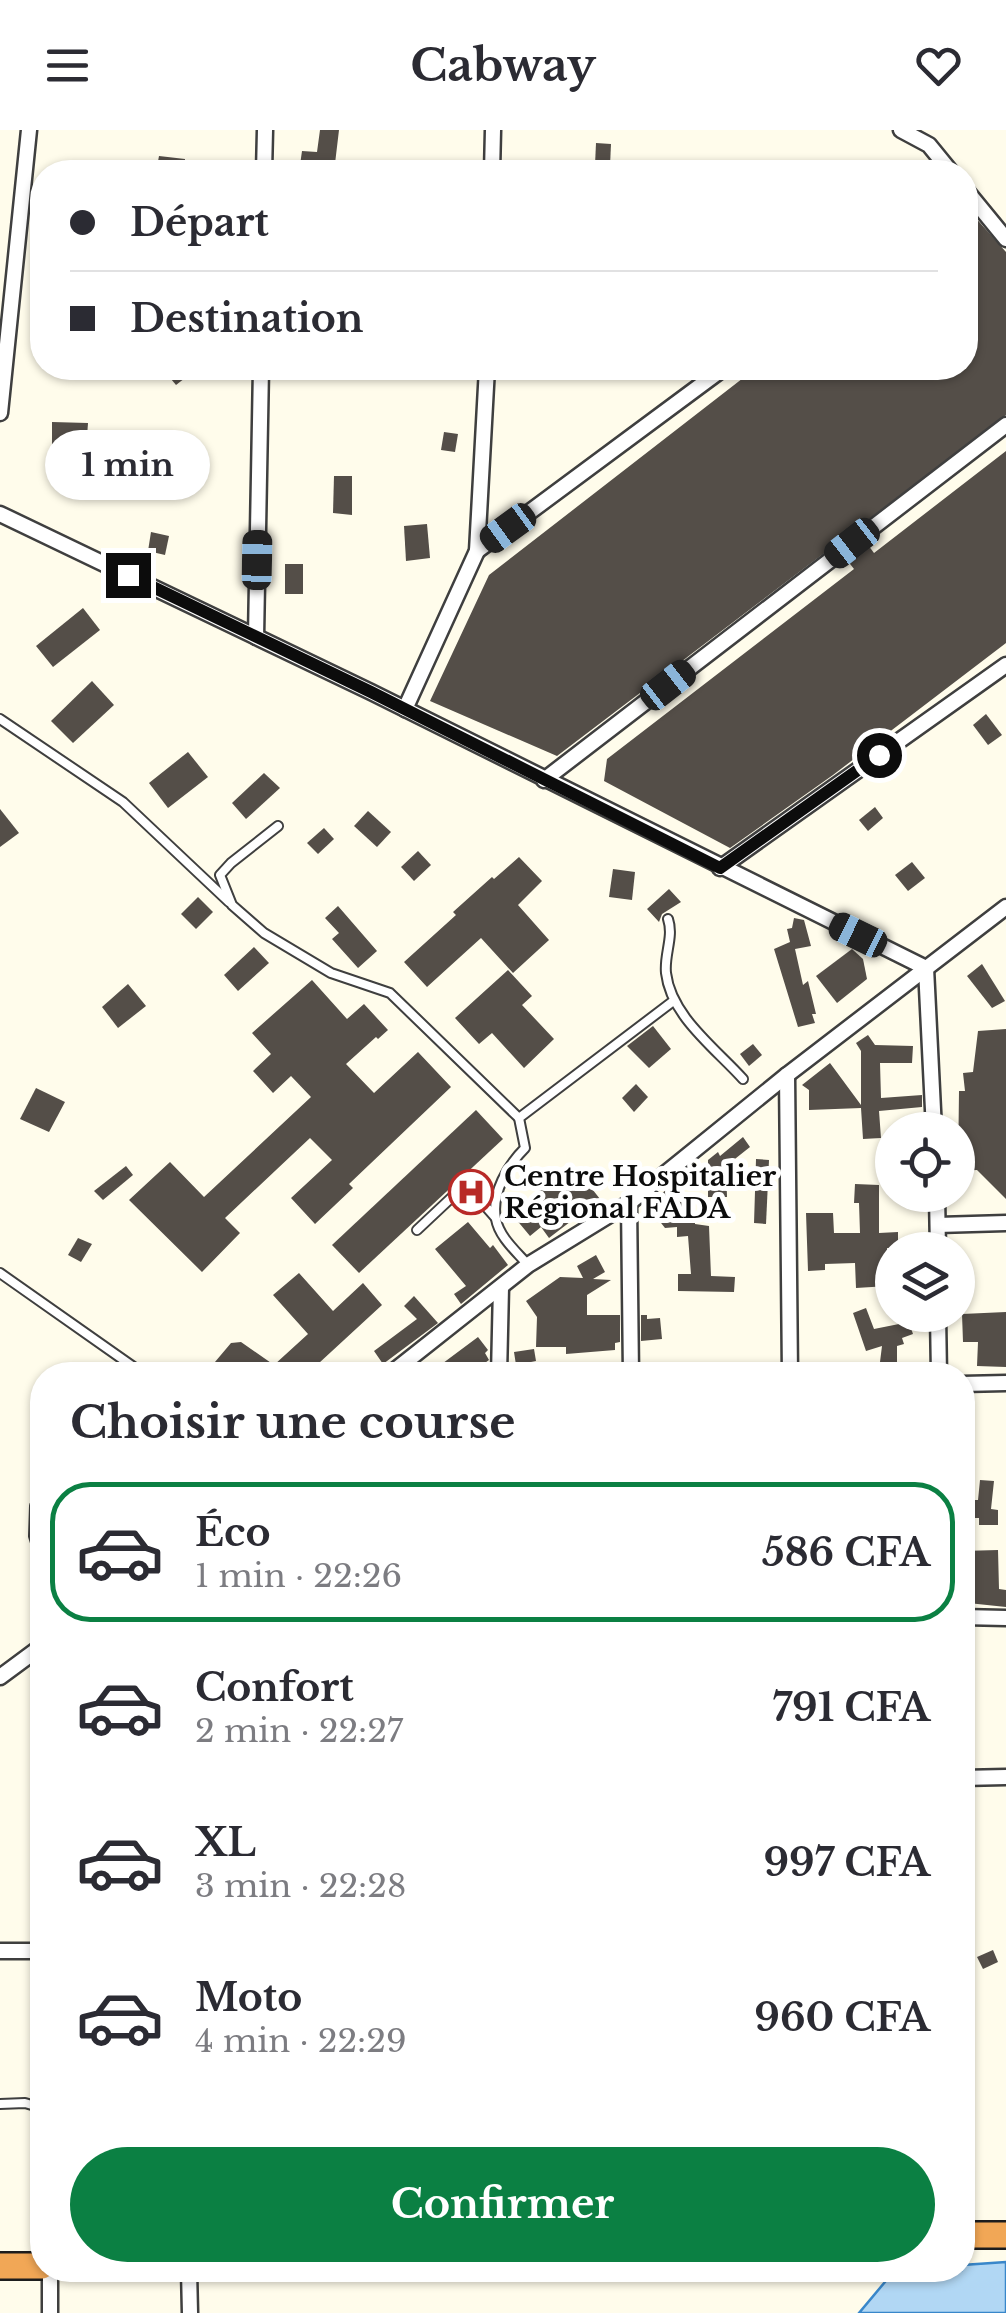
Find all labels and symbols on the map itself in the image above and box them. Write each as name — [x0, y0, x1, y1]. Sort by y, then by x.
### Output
callout: 1 min — [46, 430, 210, 500]
car — [475, 498, 541, 558]
car — [819, 513, 885, 573]
car — [241, 530, 273, 590]
route end — [106, 553, 151, 598]
car — [635, 655, 701, 715]
route start — [857, 733, 902, 778]
car — [824, 908, 892, 962]
place label: Centre Hospitalier Régional FADA — [504, 1159, 776, 1226]
hospital icon: Centre Hospitalier Régional FADA — [448, 1169, 494, 1215]

